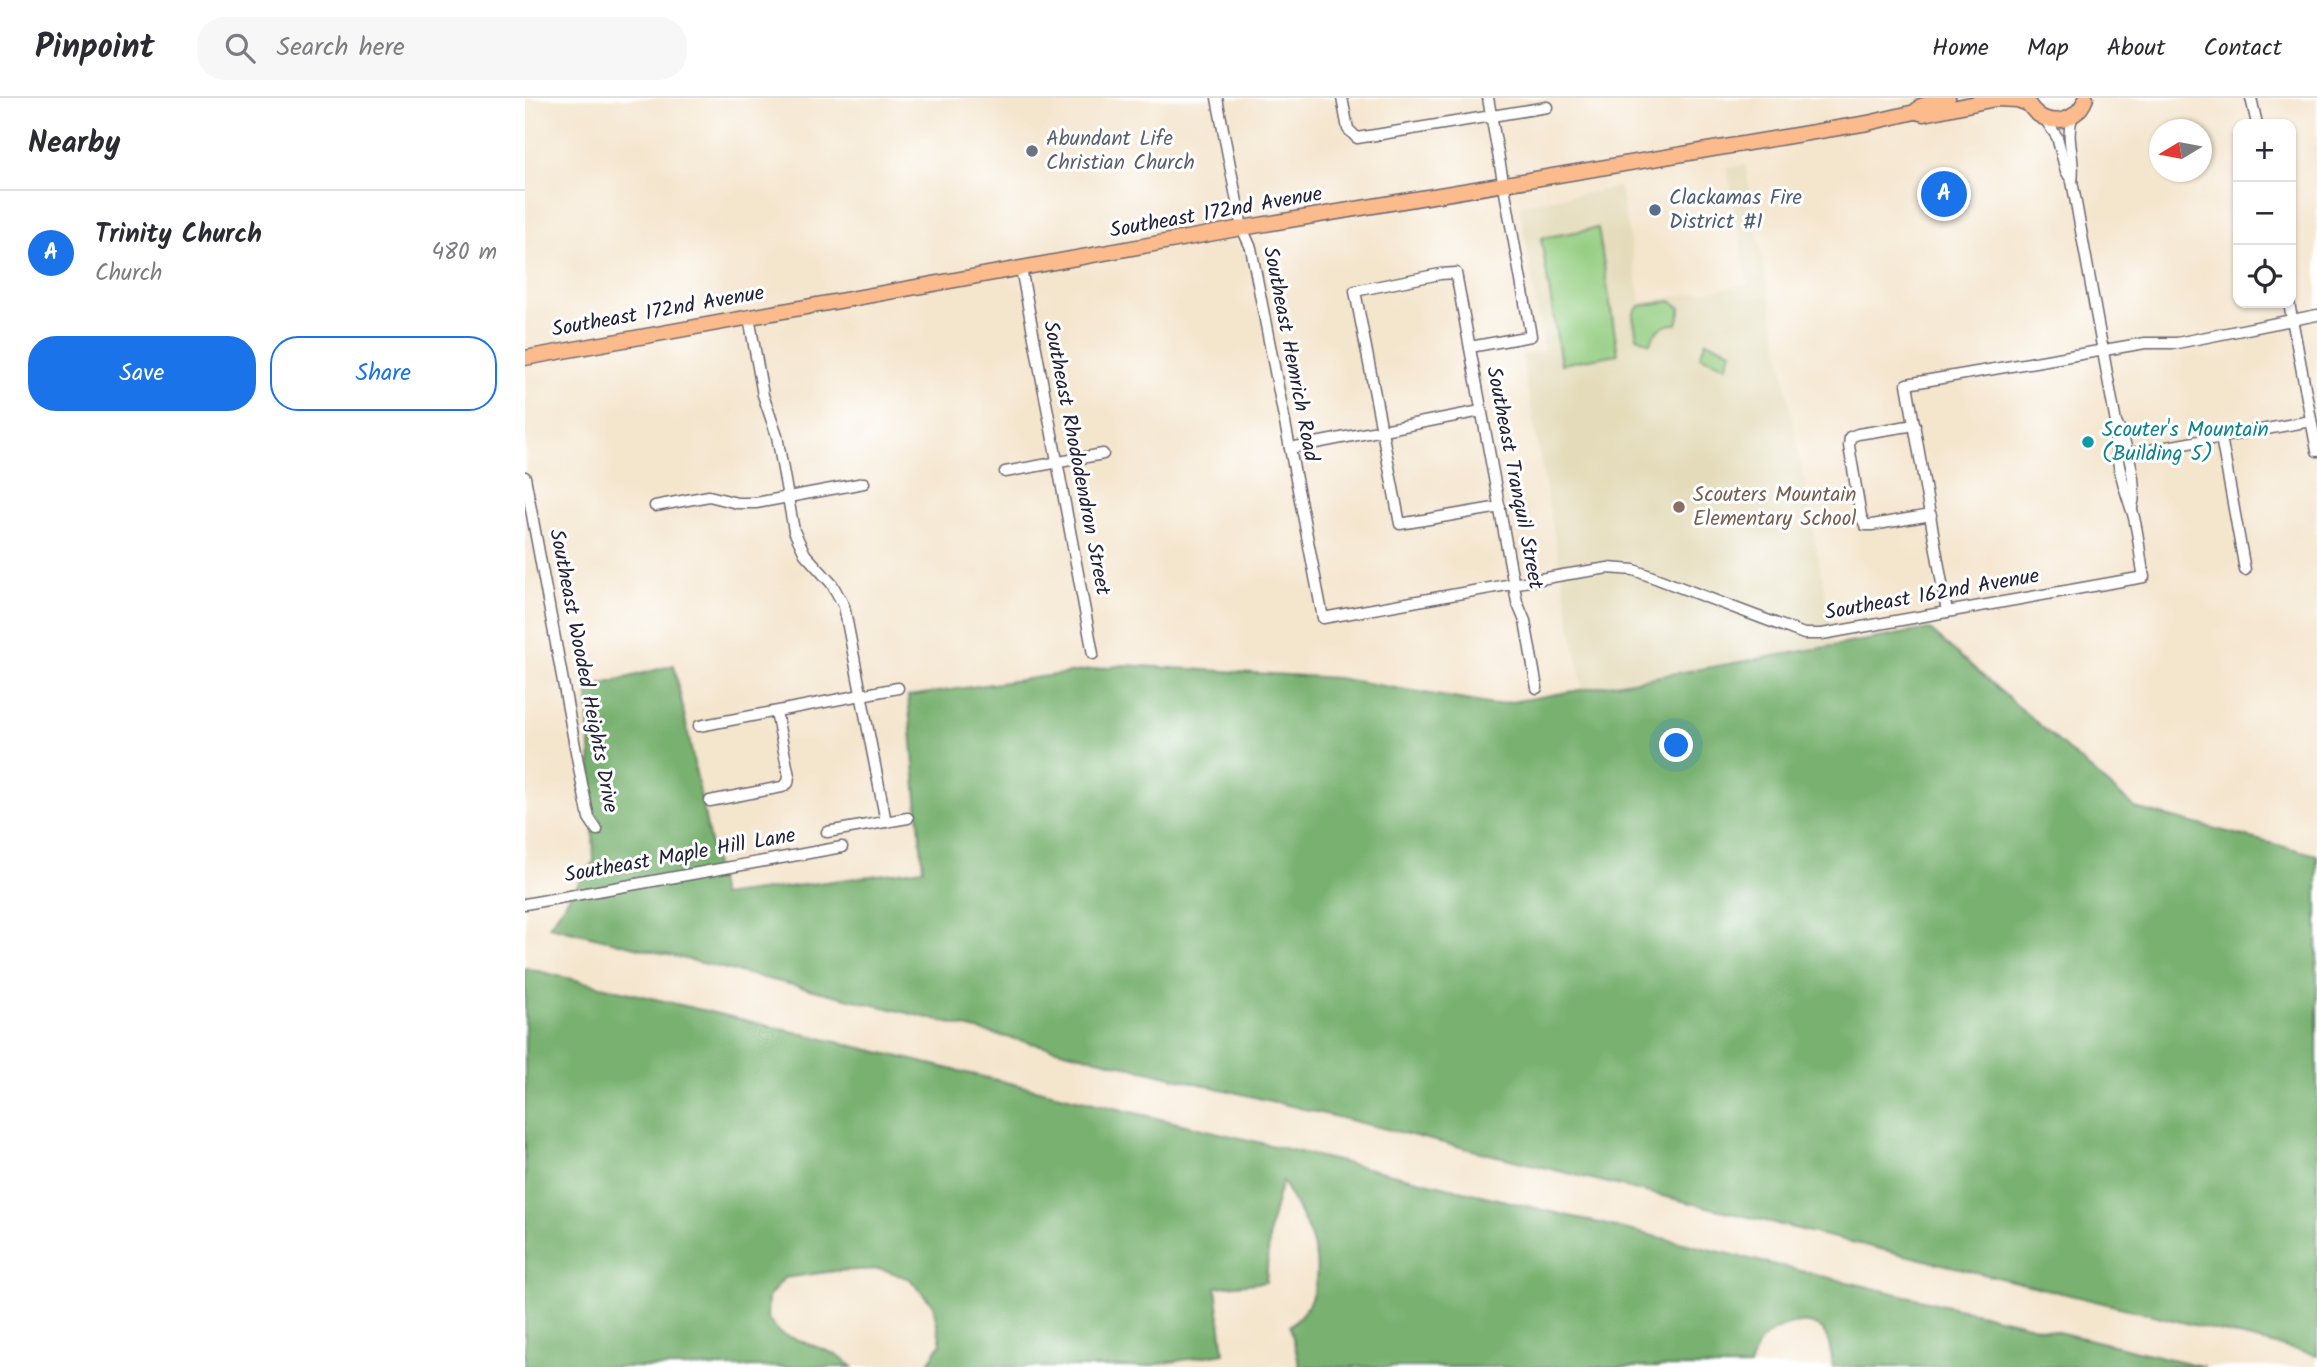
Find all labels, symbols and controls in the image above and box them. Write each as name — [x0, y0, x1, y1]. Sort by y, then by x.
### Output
search box — [197, 17, 687, 80]
text: Pinpoint — [35, 22, 155, 75]
text: Search here — [277, 27, 405, 69]
icon: search — [221, 29, 259, 67]
text: Home — [1932, 29, 1989, 68]
text: Map — [2027, 29, 2069, 68]
text: About — [2107, 29, 2165, 68]
text: Contact — [2203, 29, 2282, 68]
north arrow — [2149, 119, 2212, 182]
map controls — [2233, 119, 2296, 308]
button: + — [2233, 119, 2296, 182]
text: Nearby — [28, 120, 120, 168]
place label: Abundant Life Christian Church — [1046, 123, 1195, 180]
marker: Abundant Life Christian Church — [1024, 143, 1040, 159]
pin: A — [1921, 168, 1967, 220]
street label: Southeast 172nd Avenue — [1107, 178, 1325, 248]
place label: Clackamas Fire District #1 — [1669, 182, 1802, 239]
button: − — [2233, 182, 2296, 245]
marker: Clackamas Fire District #1 — [1647, 202, 1663, 218]
text: Trinity Church — [95, 214, 262, 256]
text: A — [44, 235, 58, 271]
text: 480 m — [431, 235, 497, 271]
street label: Southeast Hemrich Road — [1253, 244, 1327, 465]
button: locate — [2233, 245, 2296, 308]
text: Church — [95, 256, 162, 292]
street label: Southeast 172nd Avenue — [549, 277, 767, 347]
street label: Southeast Rhododendron Street — [1033, 318, 1119, 599]
button: Save — [28, 336, 256, 411]
button: Share — [270, 336, 497, 411]
street label: Southeast Tranquil Street — [1476, 364, 1552, 593]
place label: Scouter's Mountain (Building 5) — [2102, 414, 2269, 471]
marker: Scouter's Mountain (Building 5) — [2080, 434, 2096, 450]
place label: Scouters Mountain Elementary School — [1693, 479, 1857, 536]
marker: Scouters Mountain Elementary School — [1671, 499, 1687, 515]
street label: Southeast Wooded Heights Drive — [539, 526, 627, 816]
street label: Southeast 162nd Avenue — [1822, 560, 2042, 630]
your location — [1659, 728, 1693, 762]
street label: Southeast Maple Hill Lane — [562, 819, 799, 893]

